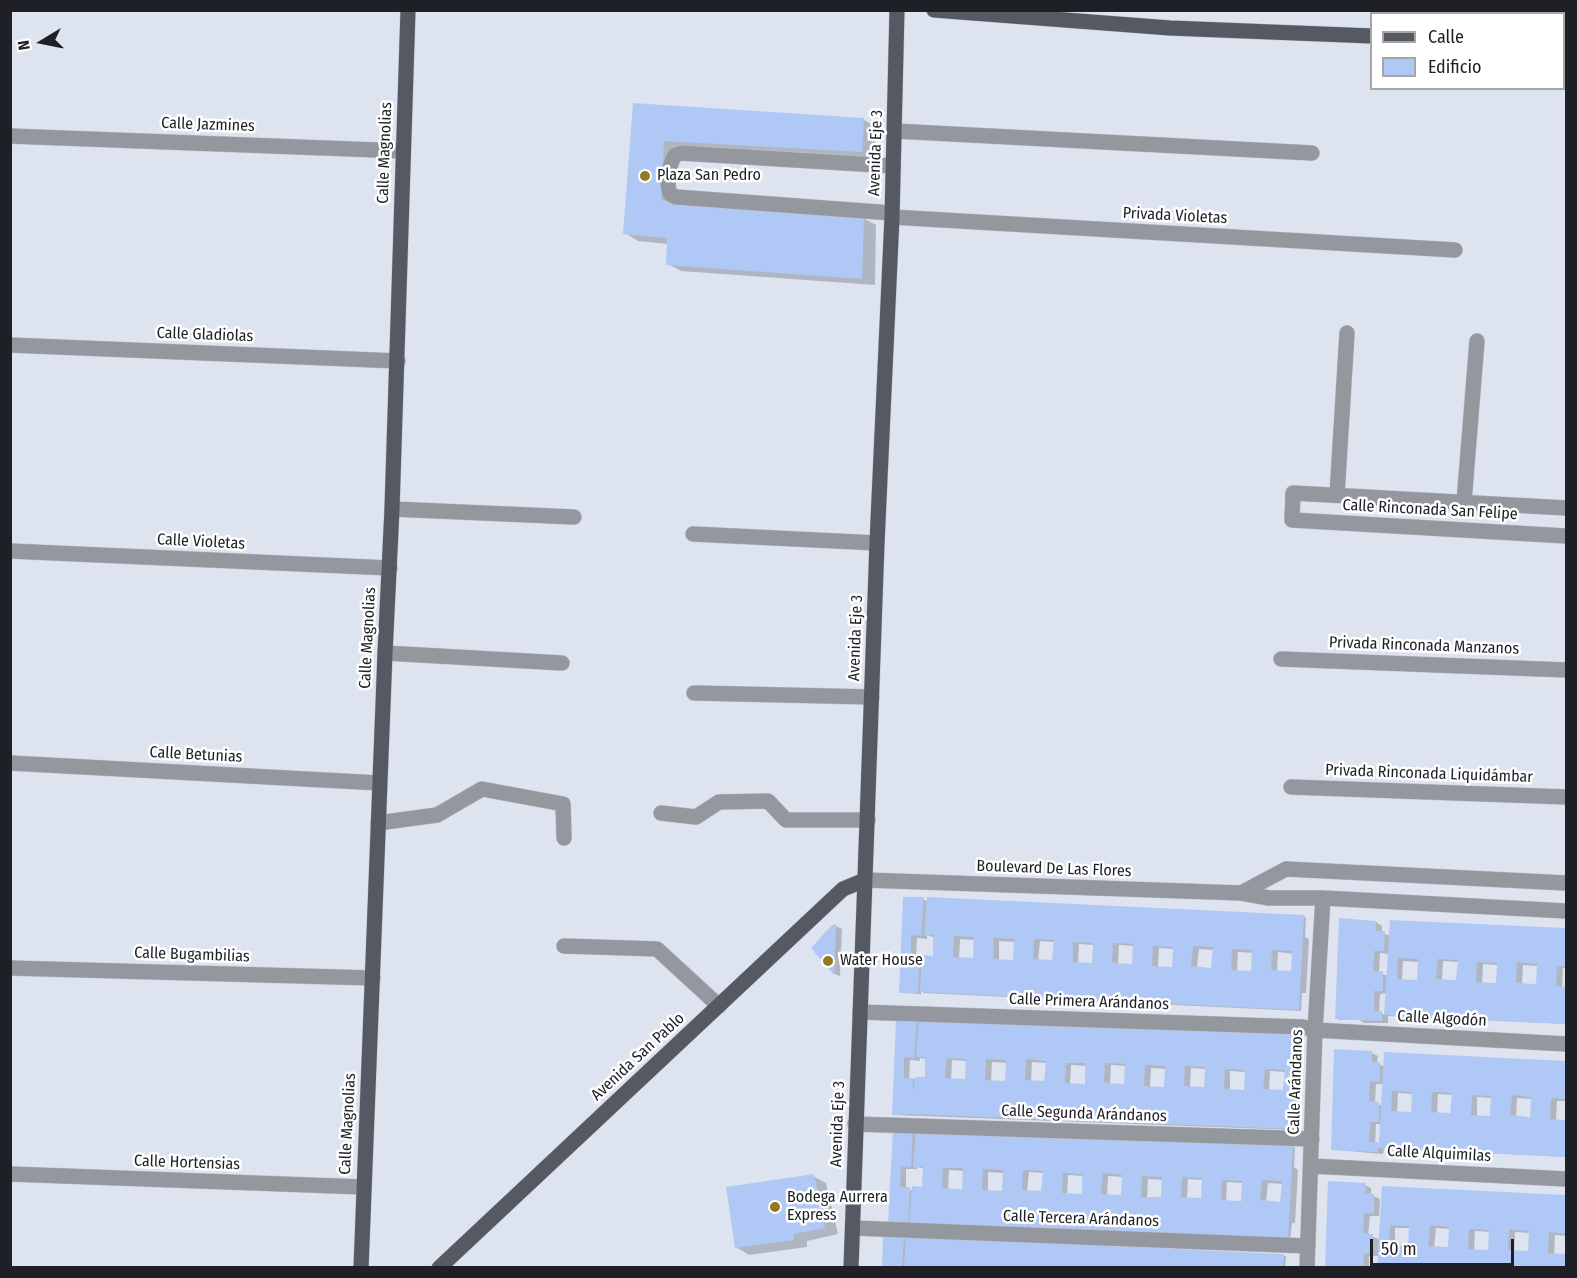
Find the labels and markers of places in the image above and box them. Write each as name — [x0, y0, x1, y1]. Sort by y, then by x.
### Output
place label: Plaza San Pedro — [657, 166, 761, 186]
marker: Plaza San Pedro — [638, 169, 652, 183]
place label: Water House — [840, 951, 923, 971]
marker: Water House — [821, 954, 835, 968]
place label: Bodega Aurrera Express — [787, 1188, 888, 1226]
marker: Bodega Aurrera Express — [768, 1200, 782, 1214]

